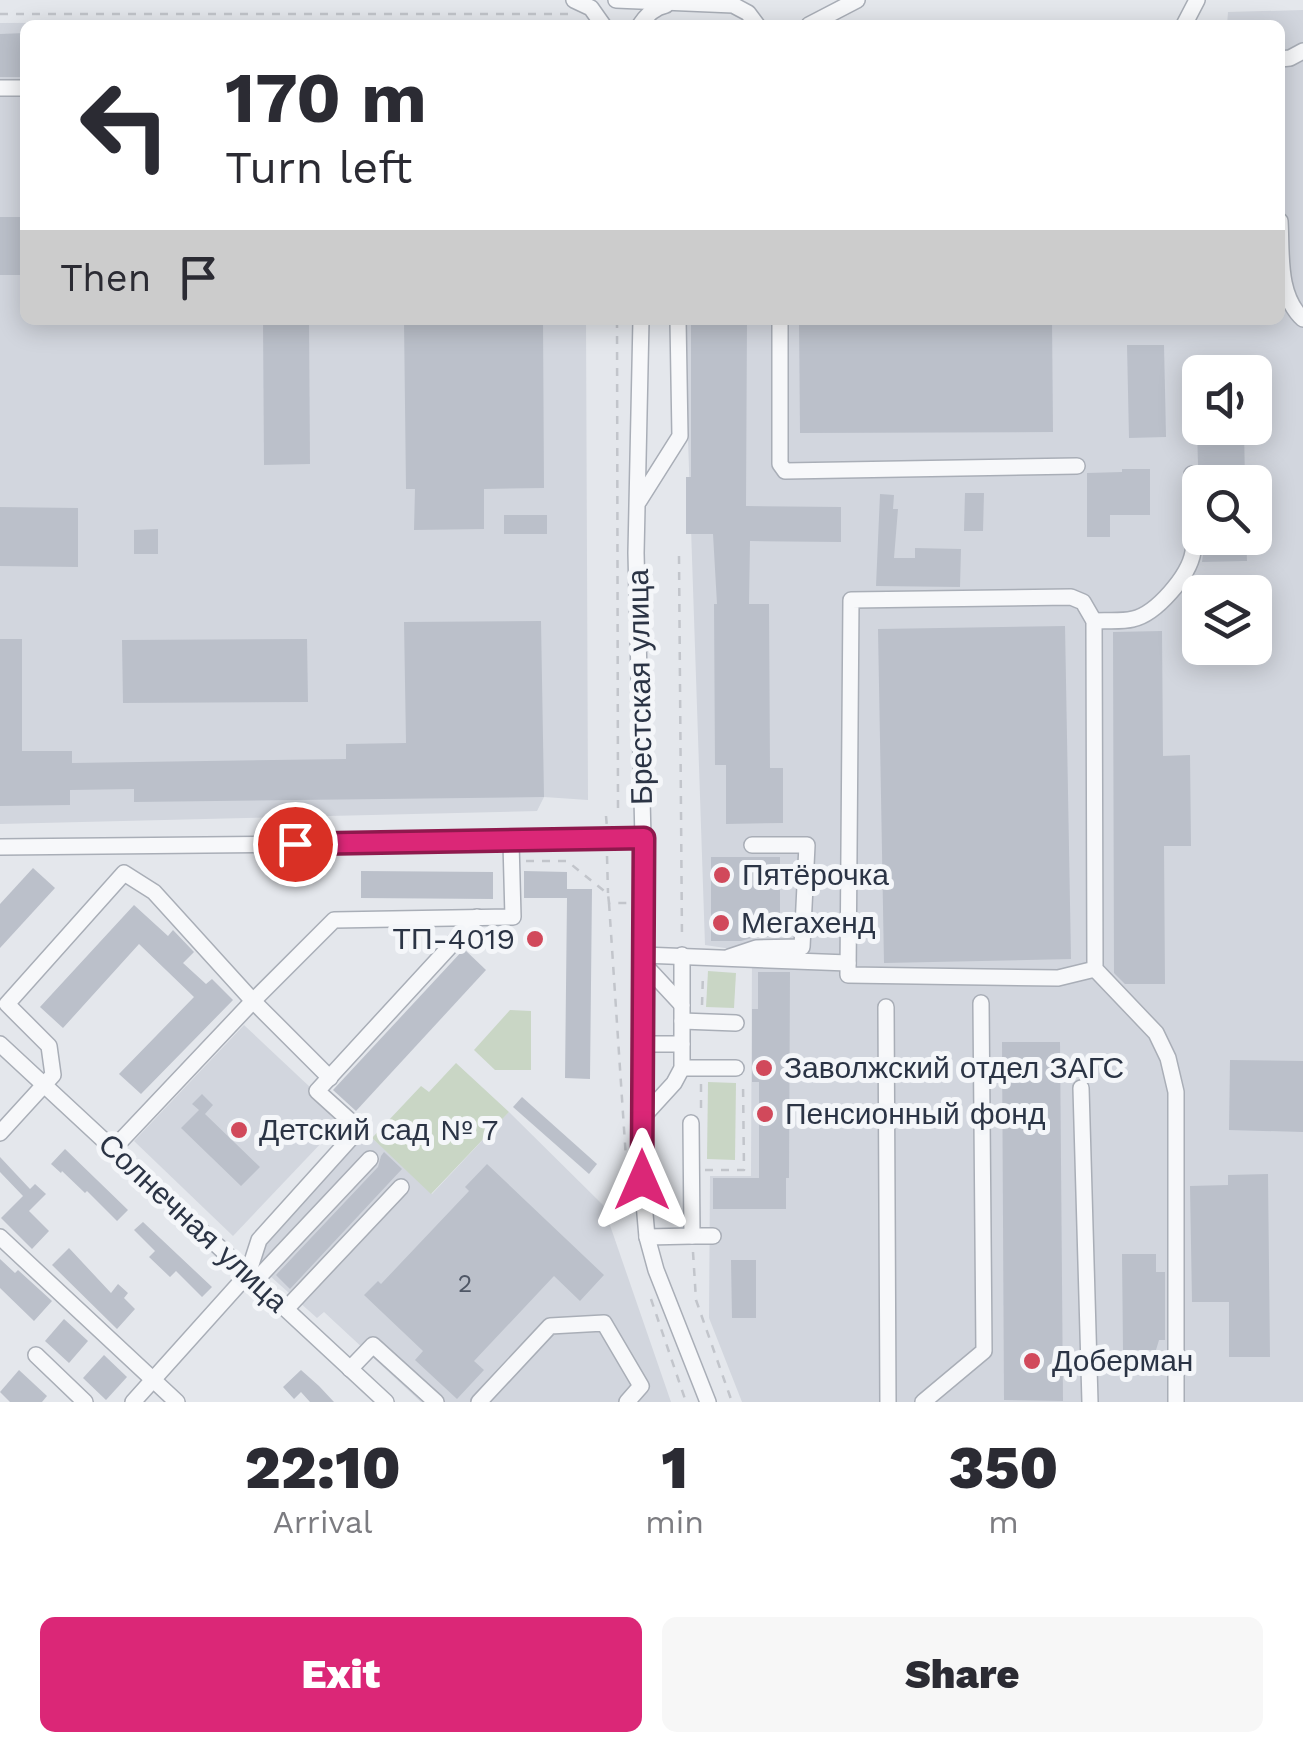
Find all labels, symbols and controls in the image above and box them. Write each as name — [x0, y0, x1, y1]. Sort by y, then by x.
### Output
text: 170 m — [225, 57, 427, 139]
icon: left — [60, 60, 190, 190]
text: Turn left — [225, 141, 412, 194]
icon: arrive — [171, 250, 226, 305]
text: Then — [60, 256, 151, 300]
map controls — [1182, 355, 1272, 665]
button: sound — [1182, 355, 1272, 445]
button: search — [1182, 465, 1272, 555]
street label: Брестская улица — [620, 568, 659, 805]
button: layers — [1182, 575, 1272, 665]
pin — [253, 802, 338, 887]
icon: arrive — [268, 817, 323, 872]
place label: Пятёрочка — [742, 857, 889, 892]
marker: Пятёрочка — [711, 864, 733, 886]
place label: Мегахенд — [741, 905, 875, 940]
marker: Мегахенд — [710, 912, 732, 934]
place label: ТП-4019 — [393, 921, 515, 956]
marker: ТП-4019 — [524, 928, 546, 950]
place label: Заволжский отдел ЗАГС — [784, 1050, 1124, 1085]
marker: Заволжский отдел ЗАГС — [753, 1057, 775, 1079]
place label: Пенсионный фонд — [785, 1096, 1045, 1131]
marker: Пенсионный фонд — [754, 1103, 776, 1125]
place label: Детский сад № 7 — [259, 1112, 498, 1147]
marker: Детский сад № 7 — [228, 1119, 250, 1141]
street label: Солнечная улица — [92, 1126, 295, 1319]
position arrow — [590, 1128, 694, 1232]
house number: 2 — [458, 1269, 472, 1298]
place label: Доберман — [1052, 1343, 1193, 1378]
marker: Доберман — [1021, 1350, 1043, 1372]
text: 22:10 — [245, 1432, 401, 1503]
text: 1 — [661, 1432, 688, 1503]
text: 350 — [949, 1432, 1058, 1503]
text: Arrival — [273, 1503, 373, 1541]
text: min — [645, 1503, 704, 1541]
text: m — [988, 1503, 1019, 1541]
button: Exit — [40, 1617, 642, 1732]
button: Share — [662, 1617, 1263, 1732]

